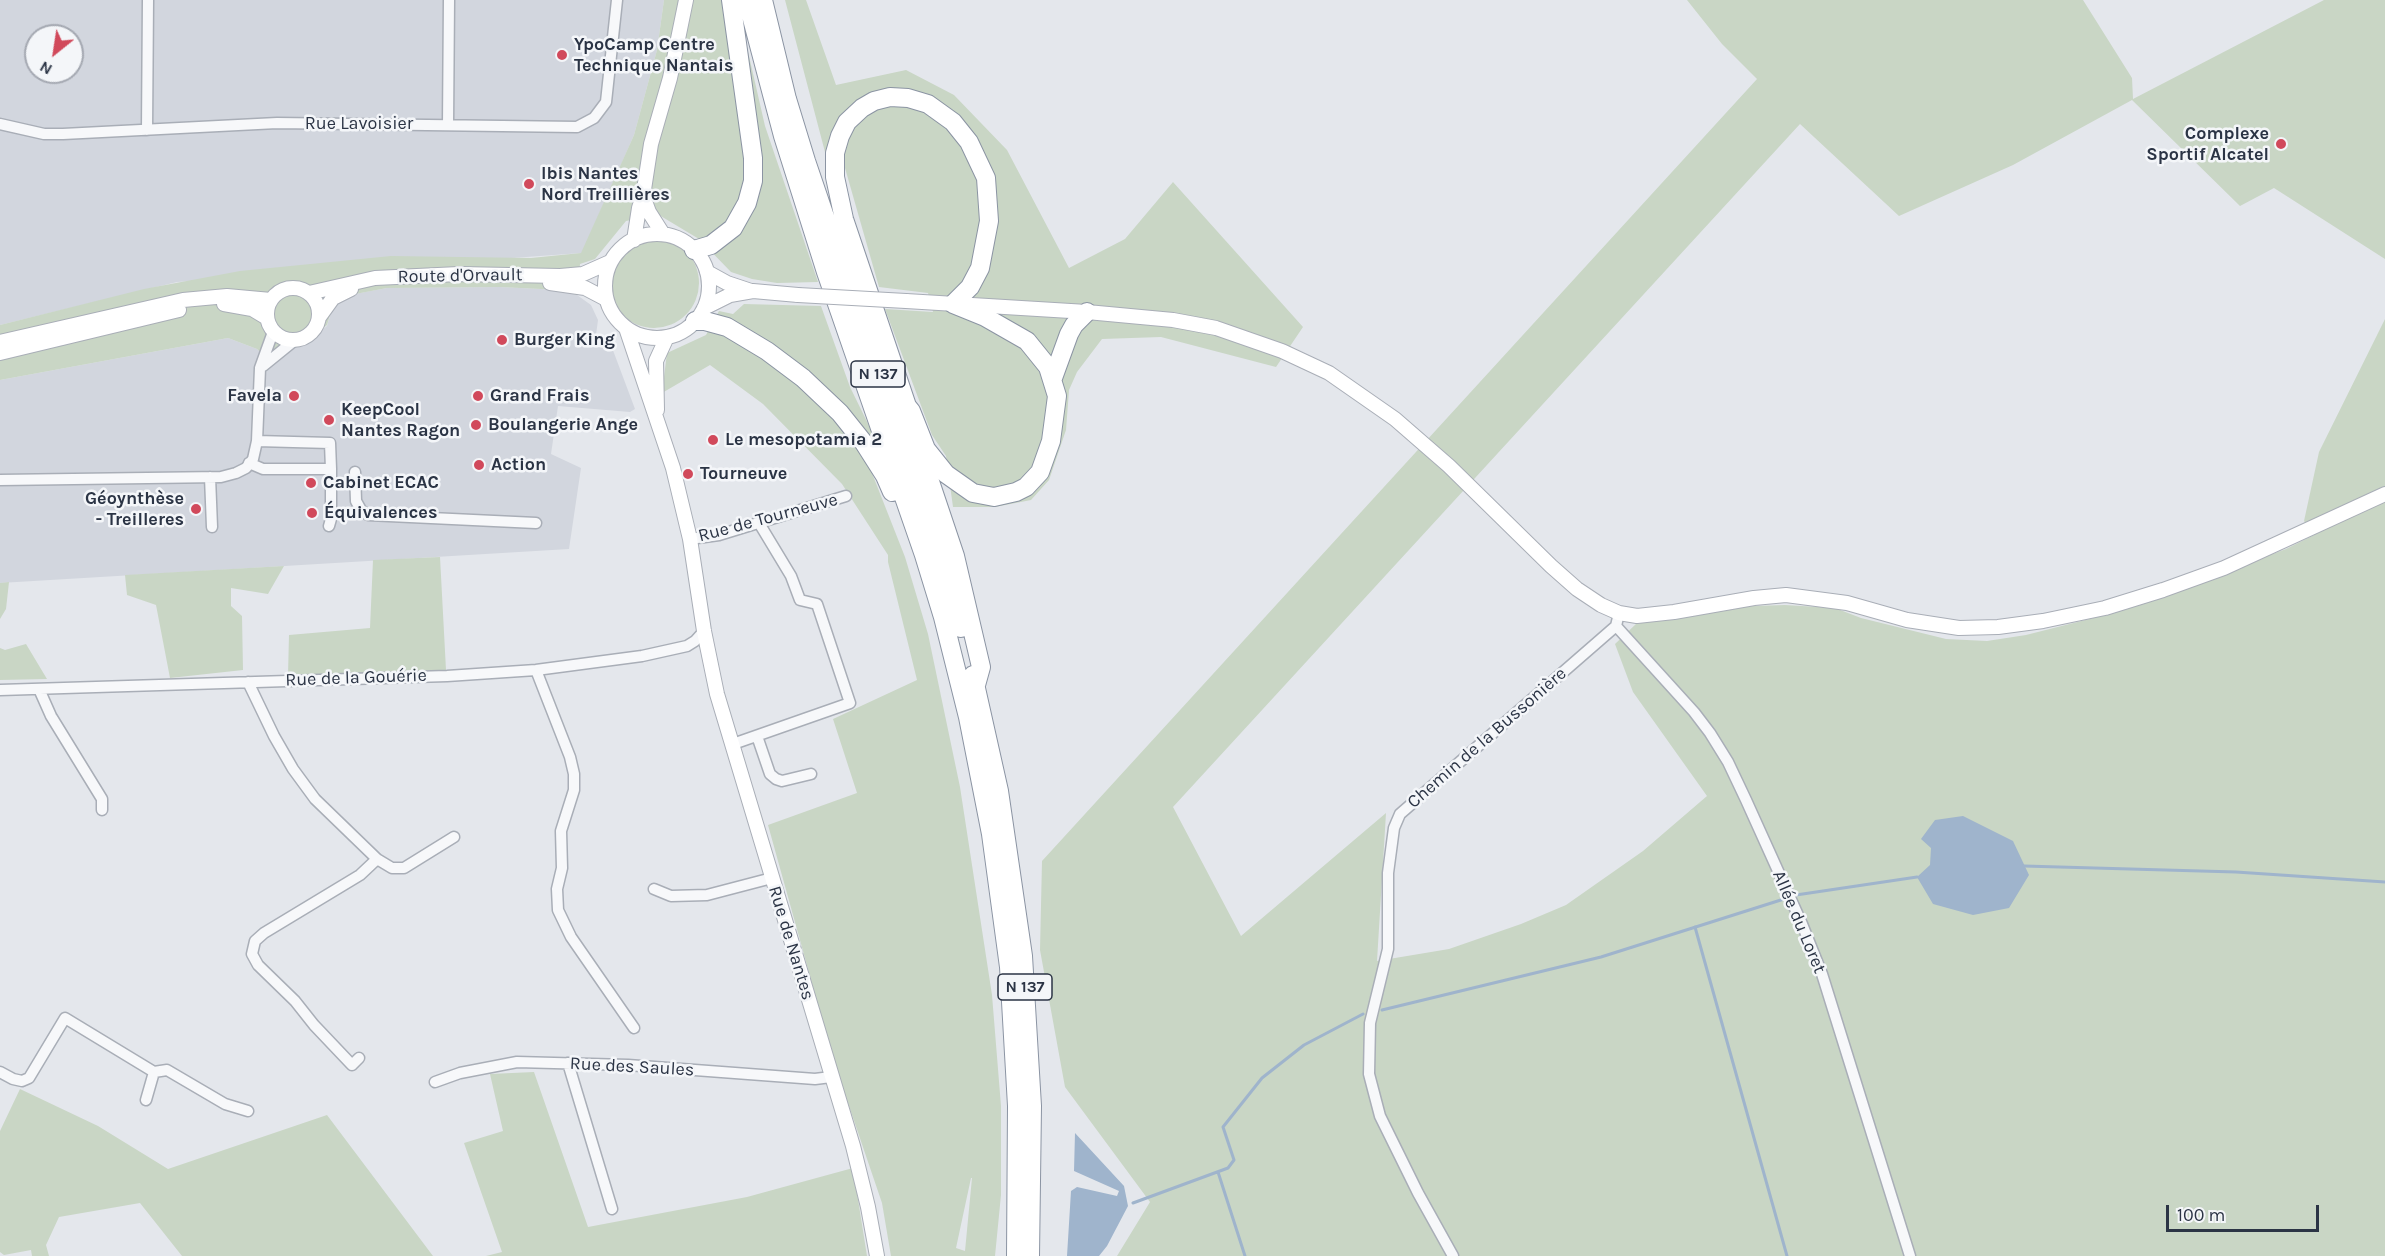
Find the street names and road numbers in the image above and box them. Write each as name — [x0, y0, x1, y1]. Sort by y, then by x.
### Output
street label: Rue Lavoisier — [305, 113, 413, 135]
street label: Route d'Orvault — [397, 264, 523, 288]
road number: N 137 — [851, 361, 905, 387]
street label: Rue de Tourneuve — [696, 489, 840, 547]
street label: Chemin de la Bussonière — [1403, 663, 1571, 813]
street label: Rue de la Gouérie — [285, 665, 427, 691]
street label: Allée du Loret — [1768, 867, 1830, 977]
street label: Rue de Nantes — [763, 883, 819, 1003]
road number: N 137 — [998, 974, 1052, 1000]
street label: Rue des Saules — [569, 1053, 695, 1081]

